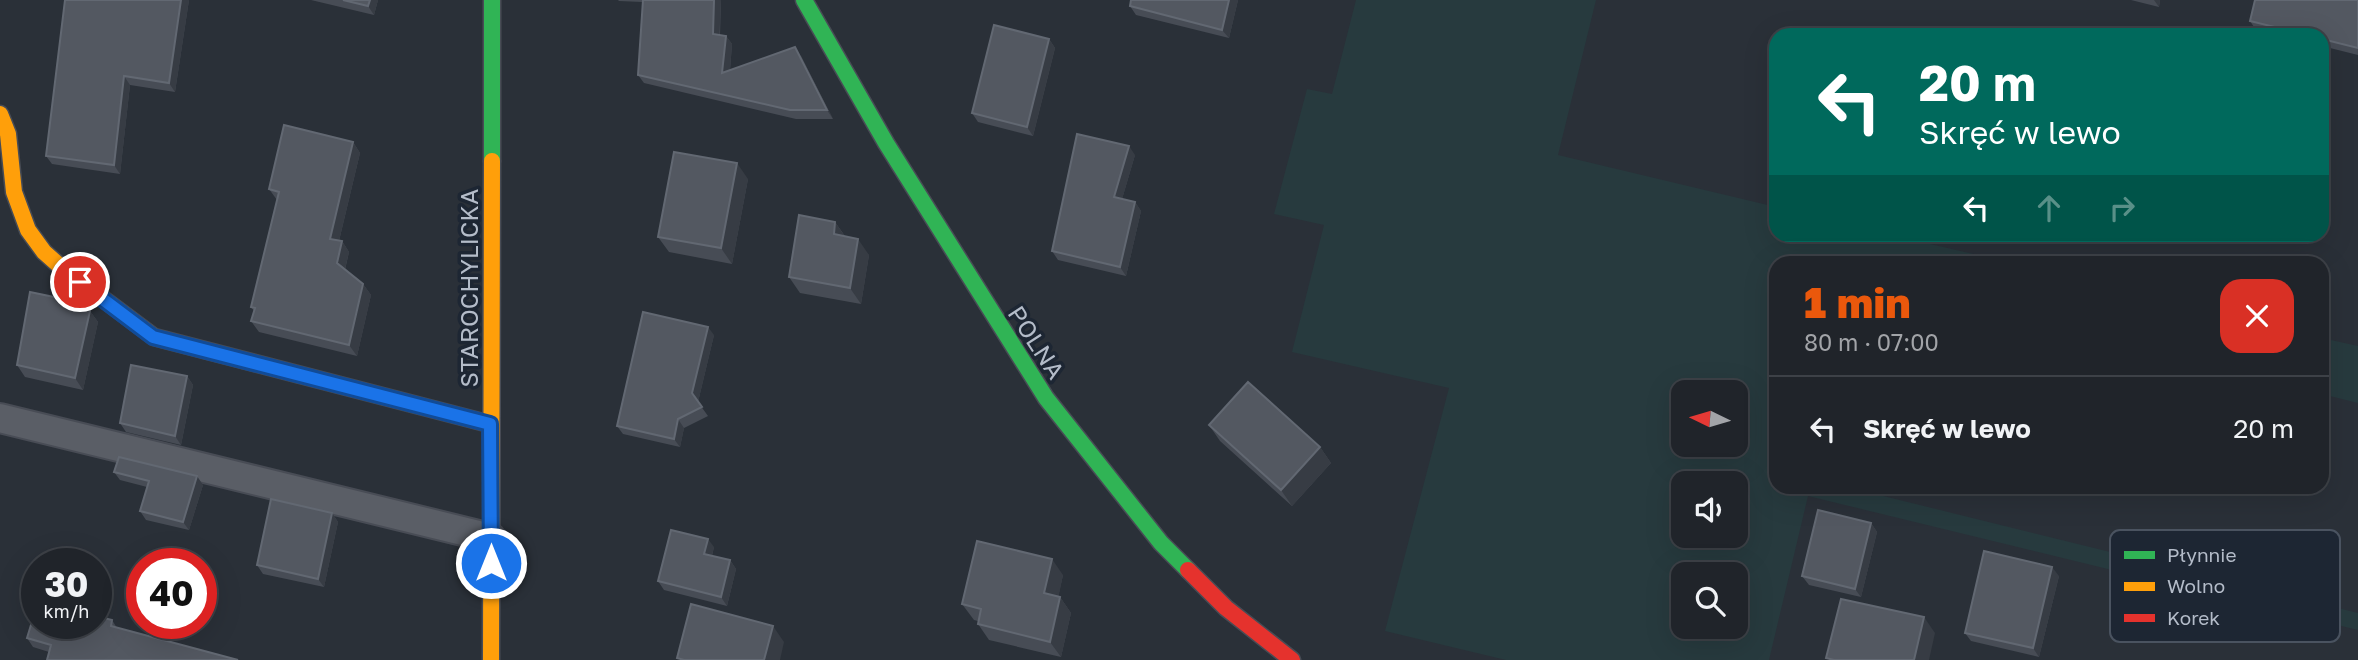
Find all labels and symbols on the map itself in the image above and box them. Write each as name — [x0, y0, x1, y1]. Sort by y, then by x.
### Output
street label: STAROCHYLICKA — [454, 189, 483, 387]
pin — [50, 252, 110, 312]
street label: POLNA — [1003, 300, 1071, 384]
north arrow — [1671, 380, 1748, 457]
position arrow — [454, 526, 528, 600]
legend — [2110, 530, 2340, 642]
text: Płynnie — [2167, 543, 2236, 566]
speed limit sign: 40 — [126, 548, 217, 639]
text: Wolno — [2167, 574, 2225, 597]
text: Korek — [2167, 606, 2220, 629]

